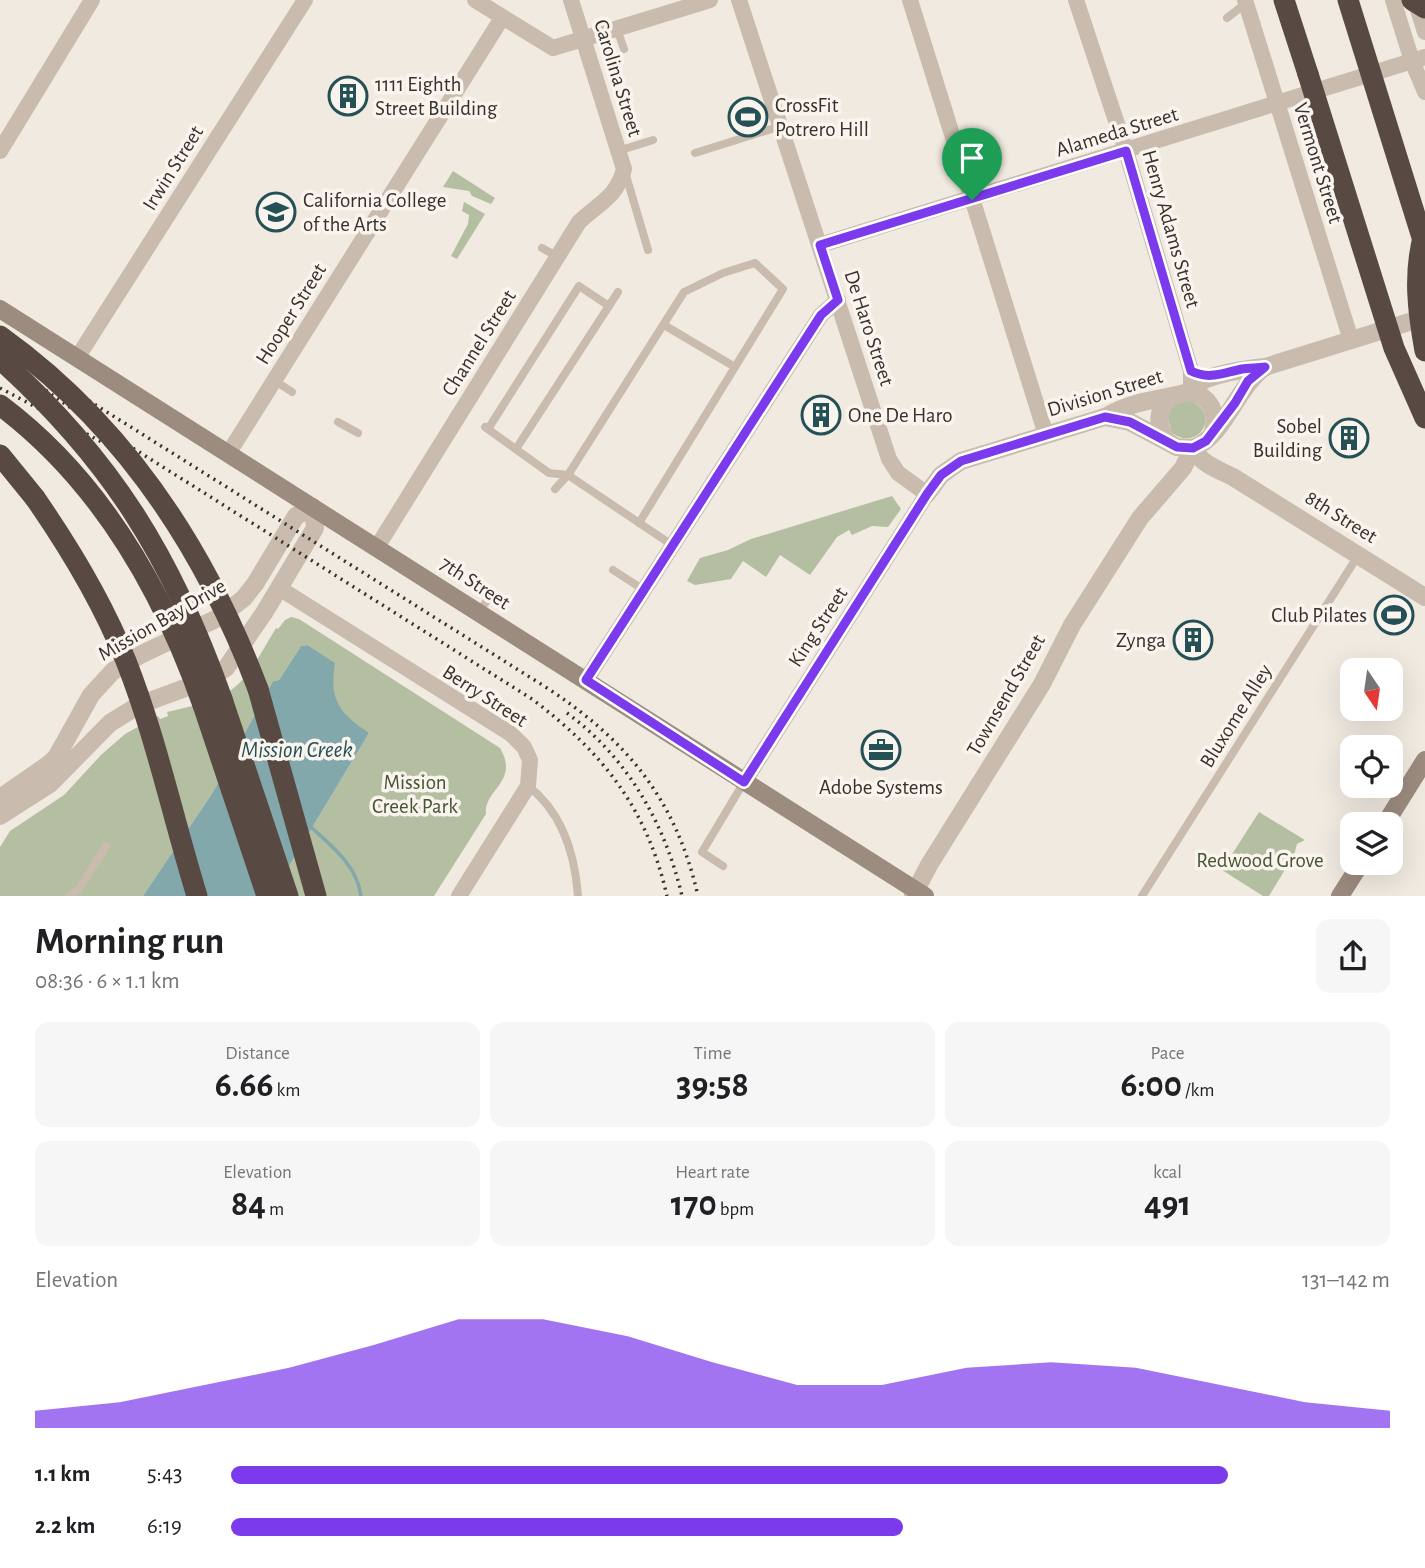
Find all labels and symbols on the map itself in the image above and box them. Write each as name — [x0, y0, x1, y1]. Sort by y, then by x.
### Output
street label: Carolina Street — [590, 17, 646, 139]
place label: 1111 Eighth Street Building — [375, 74, 498, 119]
building icon: 1111 Eighth Street Building — [327, 75, 369, 117]
place label: CrossFit Potrero Hill — [775, 95, 869, 140]
sports icon: CrossFit Potrero Hill — [727, 96, 769, 138]
street label: Vermont Street — [1290, 100, 1346, 226]
street label: Alameda Street — [1053, 103, 1181, 161]
street label: Irwin Street — [139, 122, 207, 214]
pin — [942, 128, 1002, 200]
street label: Henry Adams Street — [1138, 148, 1204, 311]
place label: California College of the Arts — [303, 190, 446, 235]
school or university icon: California College of the Arts — [255, 191, 297, 233]
street label: Hooper Street — [252, 260, 330, 368]
street label: De Haro Street — [840, 268, 898, 389]
street label: Channel Street — [438, 286, 520, 400]
street label: Division Street — [1045, 365, 1165, 420]
building icon: One De Haro — [800, 394, 842, 436]
place label: One De Haro — [848, 405, 953, 426]
place label: Sobel Building — [1253, 416, 1323, 461]
building icon: Sobel Building — [1328, 417, 1370, 459]
street label: 8th Street — [1301, 487, 1381, 547]
street label: 7th Street — [436, 553, 514, 614]
street label: Mission Bay Drive — [95, 575, 229, 665]
street label: King Street — [785, 583, 852, 671]
sports icon: Club Pilates — [1373, 594, 1415, 636]
place label: Club Pilates — [1271, 605, 1367, 626]
building icon: Zynga — [1172, 619, 1214, 661]
place label: Zynga — [1116, 630, 1166, 651]
street label: Townsend Street — [963, 631, 1049, 759]
north arrow — [1340, 658, 1404, 721]
street label: Berry Street — [439, 661, 531, 731]
street label: Bluxome Alley — [1196, 661, 1276, 771]
office icon: Adobe Systems — [860, 729, 902, 771]
water label: Mission Creek — [241, 739, 353, 762]
park label: Mission Creek Park — [372, 772, 458, 817]
place label: Adobe Systems — [819, 777, 943, 798]
park label: Redwood Grove — [1196, 850, 1324, 871]

